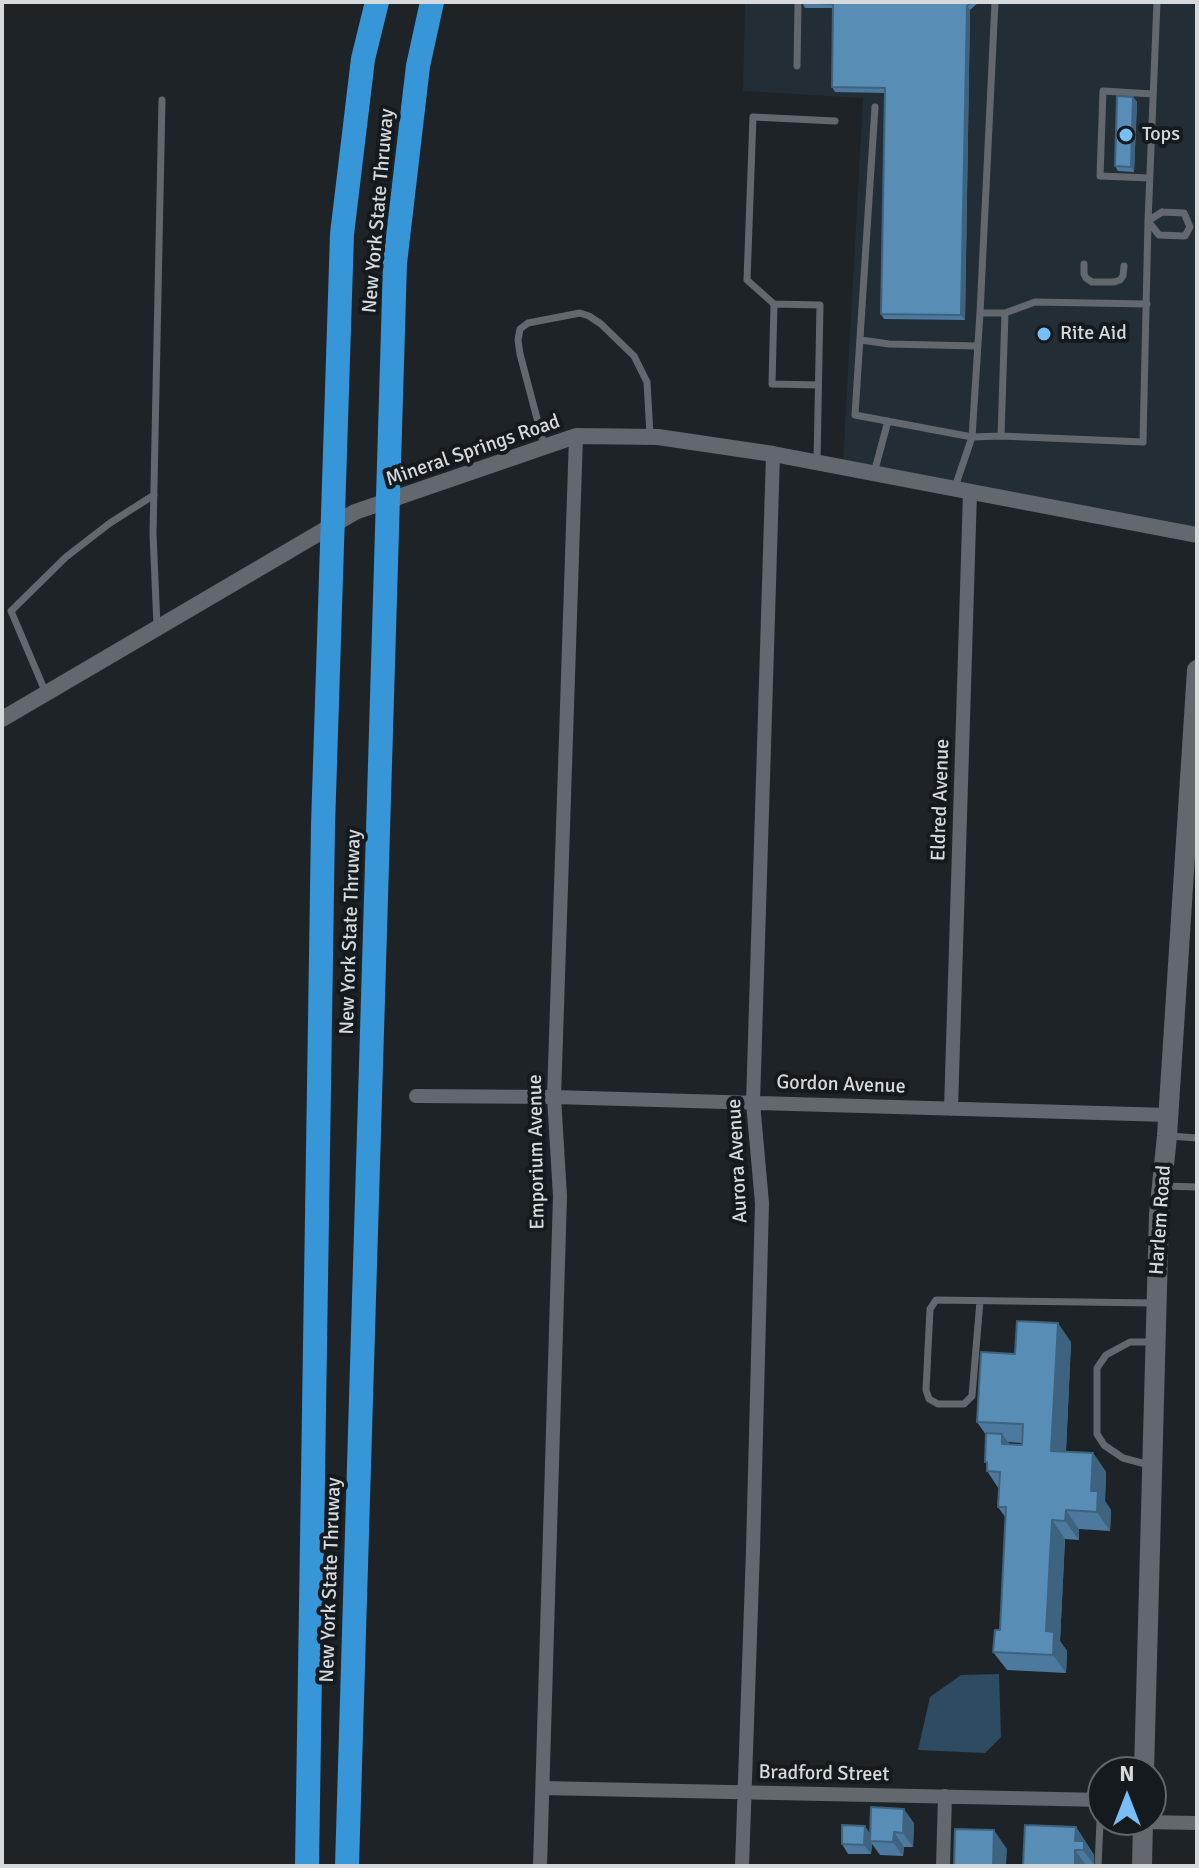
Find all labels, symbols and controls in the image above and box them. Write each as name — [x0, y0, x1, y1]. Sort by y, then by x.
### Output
street label: New York State Thruway — [358, 108, 400, 314]
place label: Tops — [1142, 123, 1180, 147]
marker: Tops — [1117, 126, 1135, 144]
place label: Rite Aid — [1060, 322, 1127, 346]
marker: Rite Aid — [1035, 325, 1053, 343]
street label: Mineral Springs Road — [383, 410, 563, 492]
street label: Eldred Avenue — [927, 739, 955, 861]
street label: New York State Thruway — [335, 829, 367, 1035]
street label: Gordon Avenue — [776, 1071, 906, 1099]
street label: Emporium Avenue — [524, 1074, 550, 1230]
street label: Aurora Avenue — [723, 1098, 753, 1224]
street label: Harlem Road — [1145, 1164, 1177, 1276]
street label: New York State Thruway — [315, 1477, 347, 1683]
north arrow — [1087, 1756, 1167, 1836]
text: N — [1119, 1760, 1135, 1787]
street label: Bradford Street — [758, 1761, 890, 1787]

